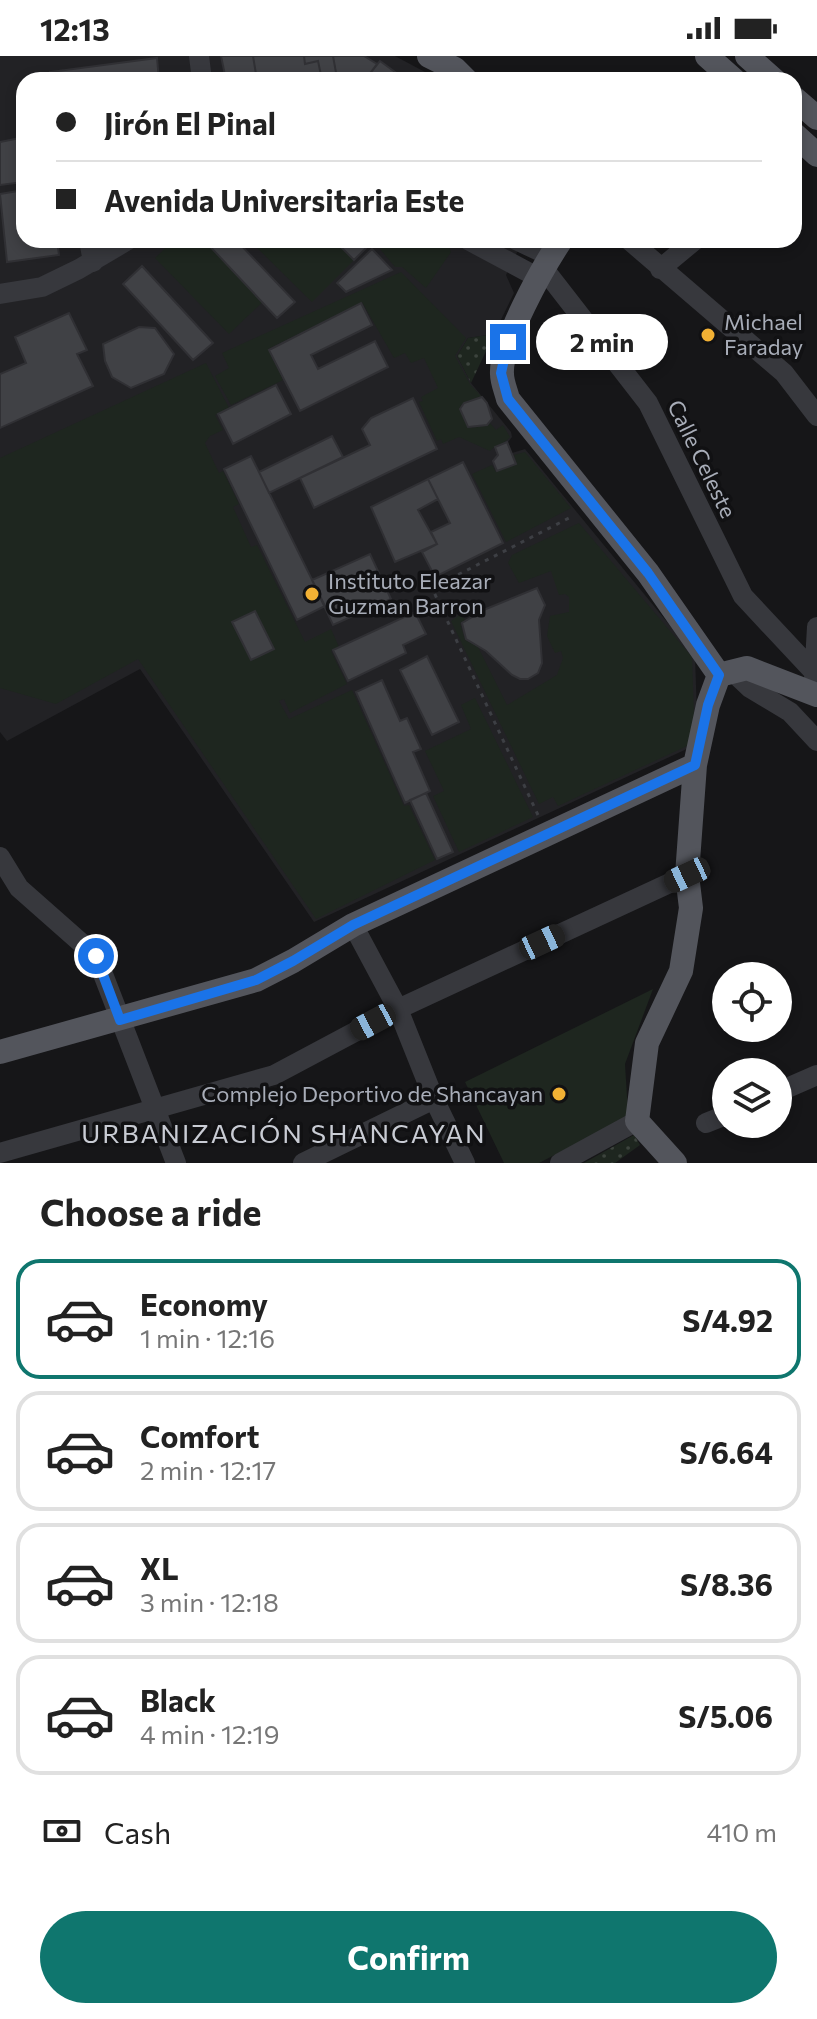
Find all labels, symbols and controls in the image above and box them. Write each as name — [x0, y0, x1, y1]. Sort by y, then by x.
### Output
text: 12:13 — [40, 10, 110, 47]
text: Jirón El Pinal — [104, 104, 276, 141]
text: Avenida Universitaria Este — [104, 181, 464, 218]
place label: Michael Faraday — [724, 308, 803, 360]
callout: 2 min — [536, 314, 668, 370]
route end — [490, 324, 526, 360]
text: 2 min — [570, 326, 634, 357]
marker: Michael Faraday — [699, 326, 717, 344]
street label: Calle Celeste — [662, 395, 743, 522]
place label: Instituto Eleazar Guzman Barron — [328, 567, 492, 619]
marker: Instituto Eleazar Guzman Barron — [303, 585, 321, 603]
car — [660, 854, 714, 896]
car — [515, 921, 569, 963]
route start — [78, 938, 114, 974]
map controls — [712, 962, 792, 1138]
button: locate — [712, 962, 792, 1042]
car — [346, 1000, 400, 1044]
button: layers — [712, 1058, 792, 1138]
place label: Complejo Deportivo de Shancayan — [201, 1080, 543, 1107]
marker: Complejo Deportivo de Shancayan — [550, 1085, 568, 1103]
district label: URBANIZACIÓN SHANCAYAN — [81, 1117, 487, 1148]
text: Choose a ride — [40, 1189, 261, 1233]
icon: car — [44, 1283, 116, 1355]
text: Economy — [140, 1285, 268, 1322]
text: S/4.92 — [682, 1301, 773, 1338]
text: 1 min · 12:16 — [140, 1322, 275, 1353]
icon: car — [44, 1415, 116, 1487]
text: Comfort — [140, 1417, 259, 1454]
text: S/6.64 — [680, 1433, 773, 1470]
text: 2 min · 12:17 — [140, 1454, 276, 1485]
icon: car — [44, 1547, 116, 1619]
text: XL — [140, 1549, 179, 1586]
text: S/8.36 — [680, 1565, 773, 1602]
text: 3 min · 12:18 — [140, 1586, 279, 1617]
icon: car — [44, 1679, 116, 1751]
text: Black — [140, 1681, 216, 1718]
text: S/5.06 — [678, 1697, 773, 1734]
text: 4 min · 12:19 — [140, 1718, 280, 1749]
icon: cash — [40, 1809, 84, 1853]
text: Cash — [104, 1813, 171, 1850]
text: 410 m — [706, 1816, 777, 1847]
button: Confirm — [40, 1911, 777, 2003]

